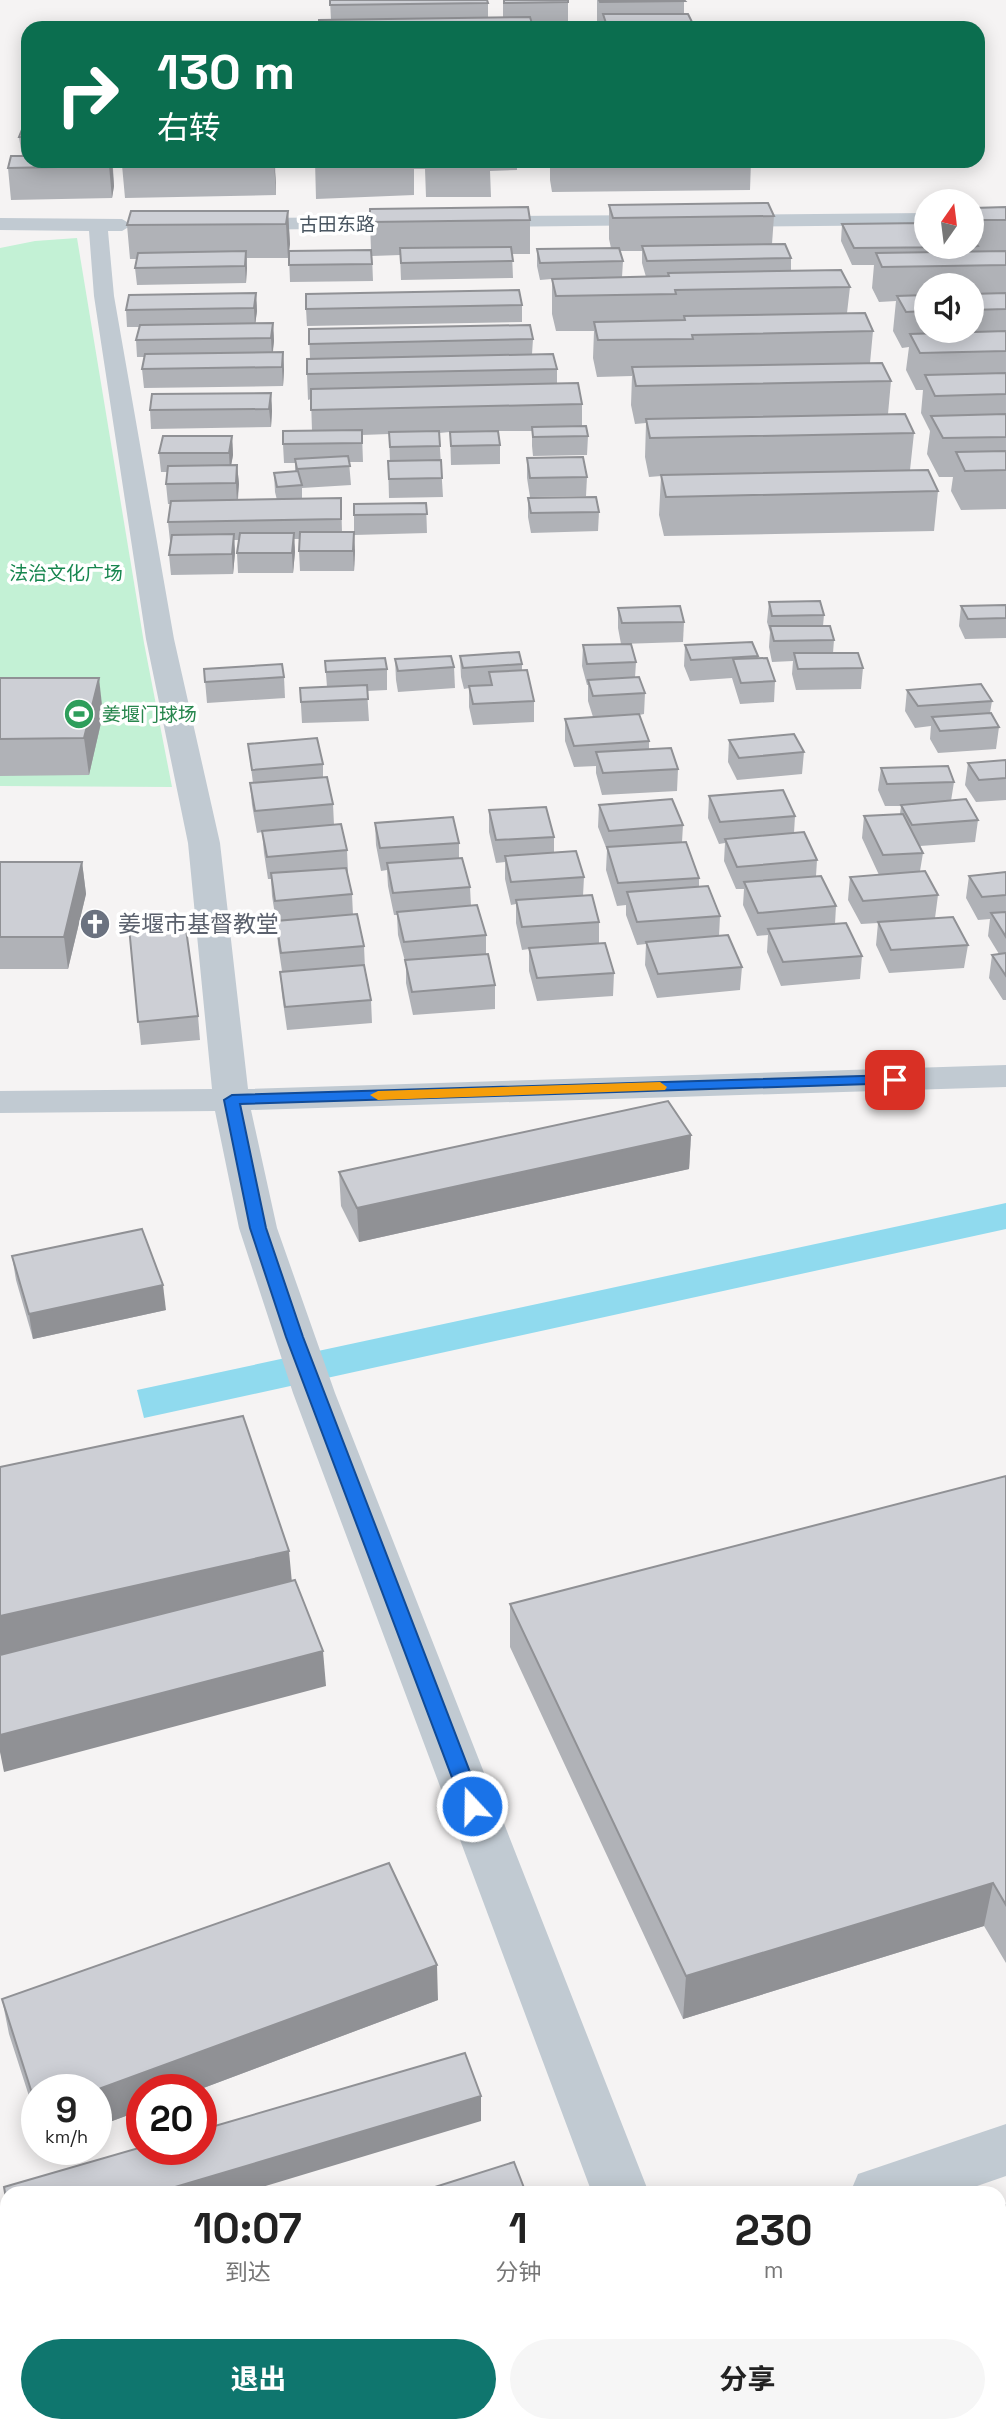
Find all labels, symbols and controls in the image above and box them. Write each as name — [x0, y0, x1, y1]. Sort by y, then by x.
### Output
text: 130 m — [157, 41, 295, 103]
icon: right — [42, 49, 133, 140]
text: 右转 — [157, 108, 221, 148]
north arrow — [914, 189, 984, 259]
map controls — [914, 189, 984, 343]
street label: 古田东路 — [299, 212, 375, 237]
button: sound — [914, 273, 984, 343]
park label: 法治文化广场 — [9, 561, 123, 586]
sports icon: 姜堰门球场 — [62, 697, 96, 731]
place label: 姜堰门球场 — [102, 702, 197, 727]
church icon: 姜堰市基督教堂 — [78, 907, 112, 941]
place label: 姜堰市基督教堂 — [118, 909, 279, 939]
pin — [865, 1050, 925, 1110]
icon: arrive — [876, 1061, 914, 1099]
position arrow — [435, 1769, 509, 1843]
speed limit sign: 20 — [126, 2074, 217, 2165]
text: 9 — [56, 2088, 77, 2132]
text: km/h — [45, 2125, 88, 2148]
text: 10:07 — [193, 2202, 302, 2255]
text: 1 — [509, 2202, 528, 2255]
text: 230 — [735, 2204, 812, 2257]
text: m — [764, 2255, 784, 2285]
text: 到达 — [225, 2257, 271, 2287]
text: 分钟 — [495, 2257, 541, 2287]
button: 退出 — [21, 2339, 496, 2419]
button: 分享 — [510, 2339, 985, 2419]

